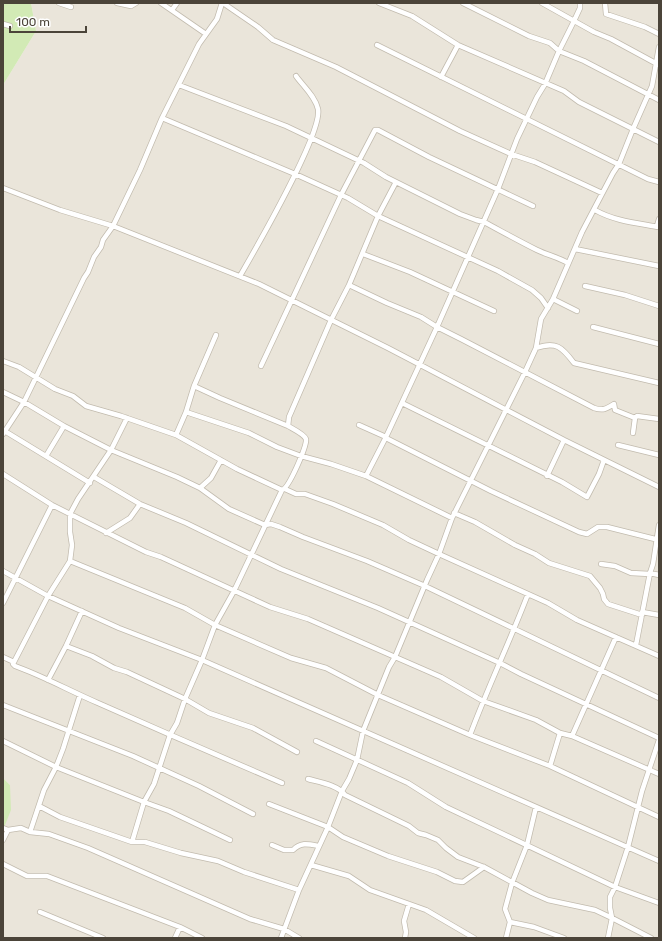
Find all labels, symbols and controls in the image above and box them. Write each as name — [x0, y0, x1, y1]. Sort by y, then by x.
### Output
scale bar — [10, 8, 86, 34]
text: 100 m — [16, 15, 50, 29]

